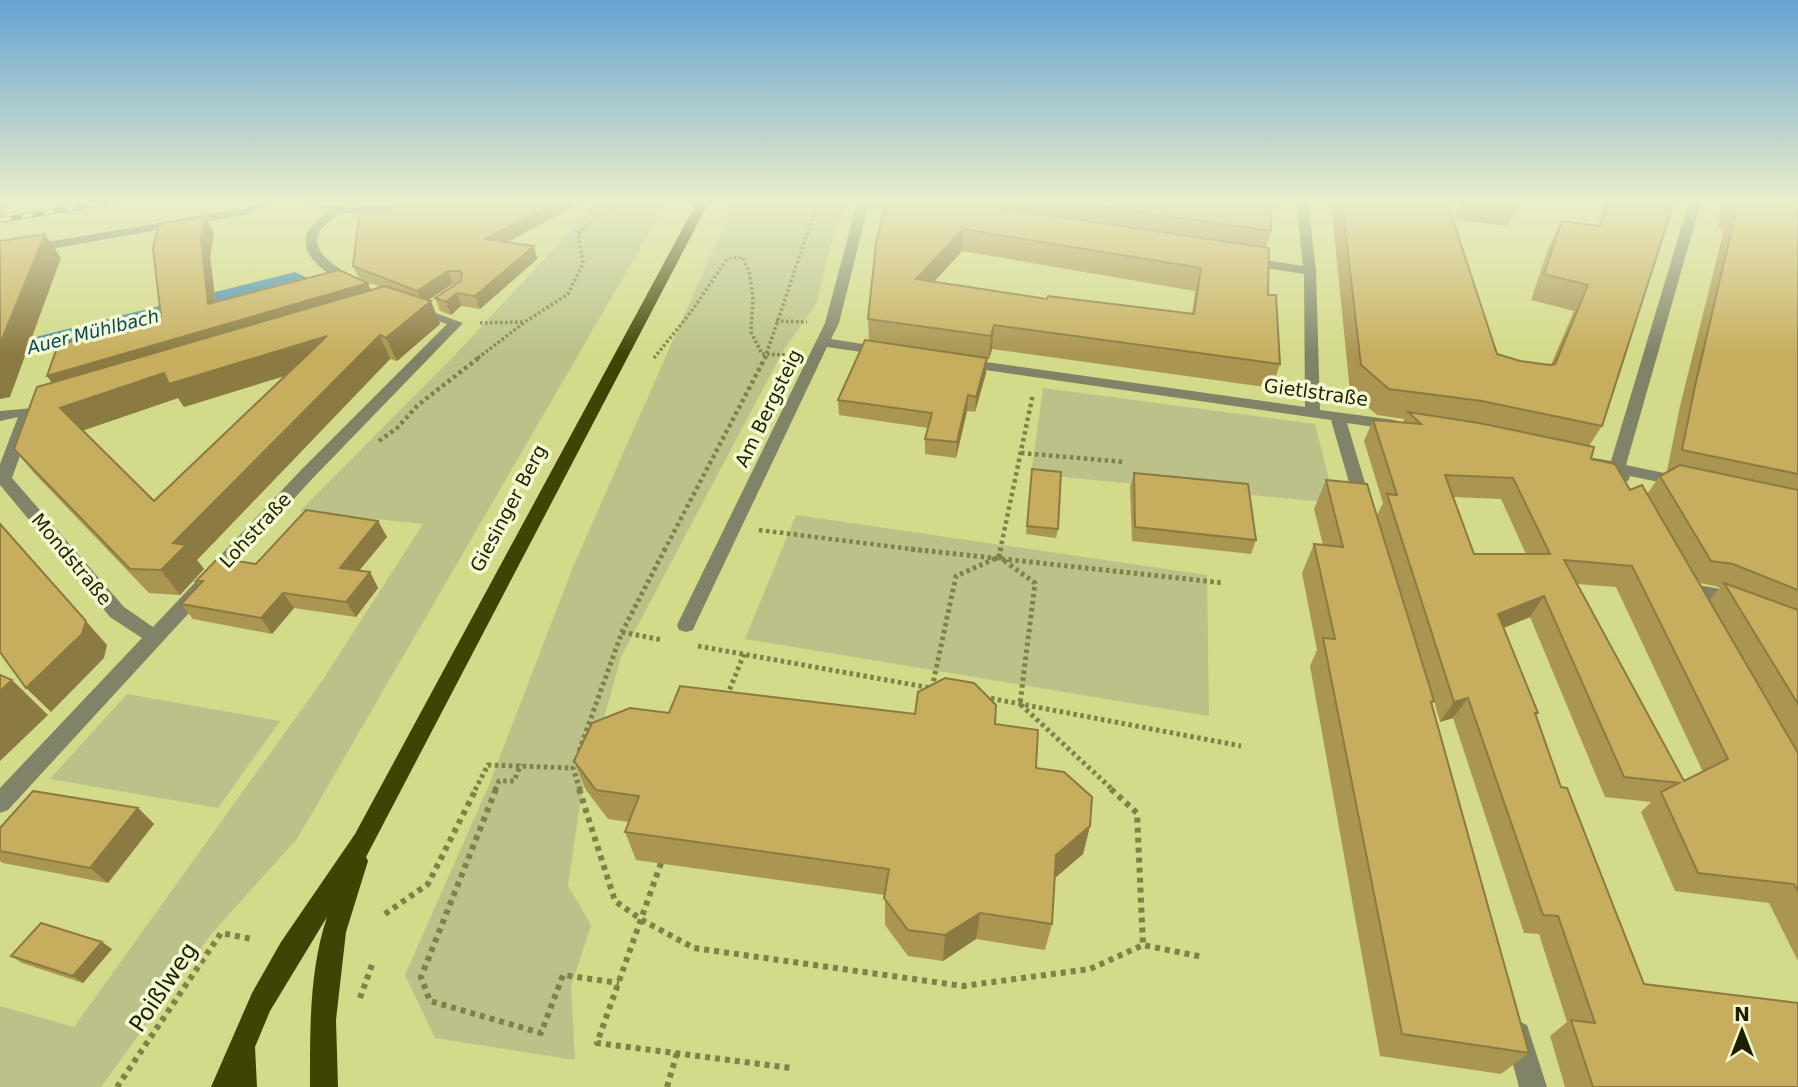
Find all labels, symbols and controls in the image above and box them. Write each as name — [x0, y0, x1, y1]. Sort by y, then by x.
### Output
water label: Auer Mühlbach — [24, 305, 161, 358]
street label: Am Bergsteig — [730, 346, 806, 470]
street label: Gietlstraße — [1263, 374, 1369, 410]
street label: Giesinger Berg — [465, 441, 551, 575]
street label: Lohstraße — [215, 488, 295, 572]
street label: Mondstraße — [27, 509, 117, 609]
street label: Poißlweg — [124, 937, 202, 1037]
north arrow — [1707, 996, 1777, 1066]
text: N — [1734, 1003, 1750, 1025]

